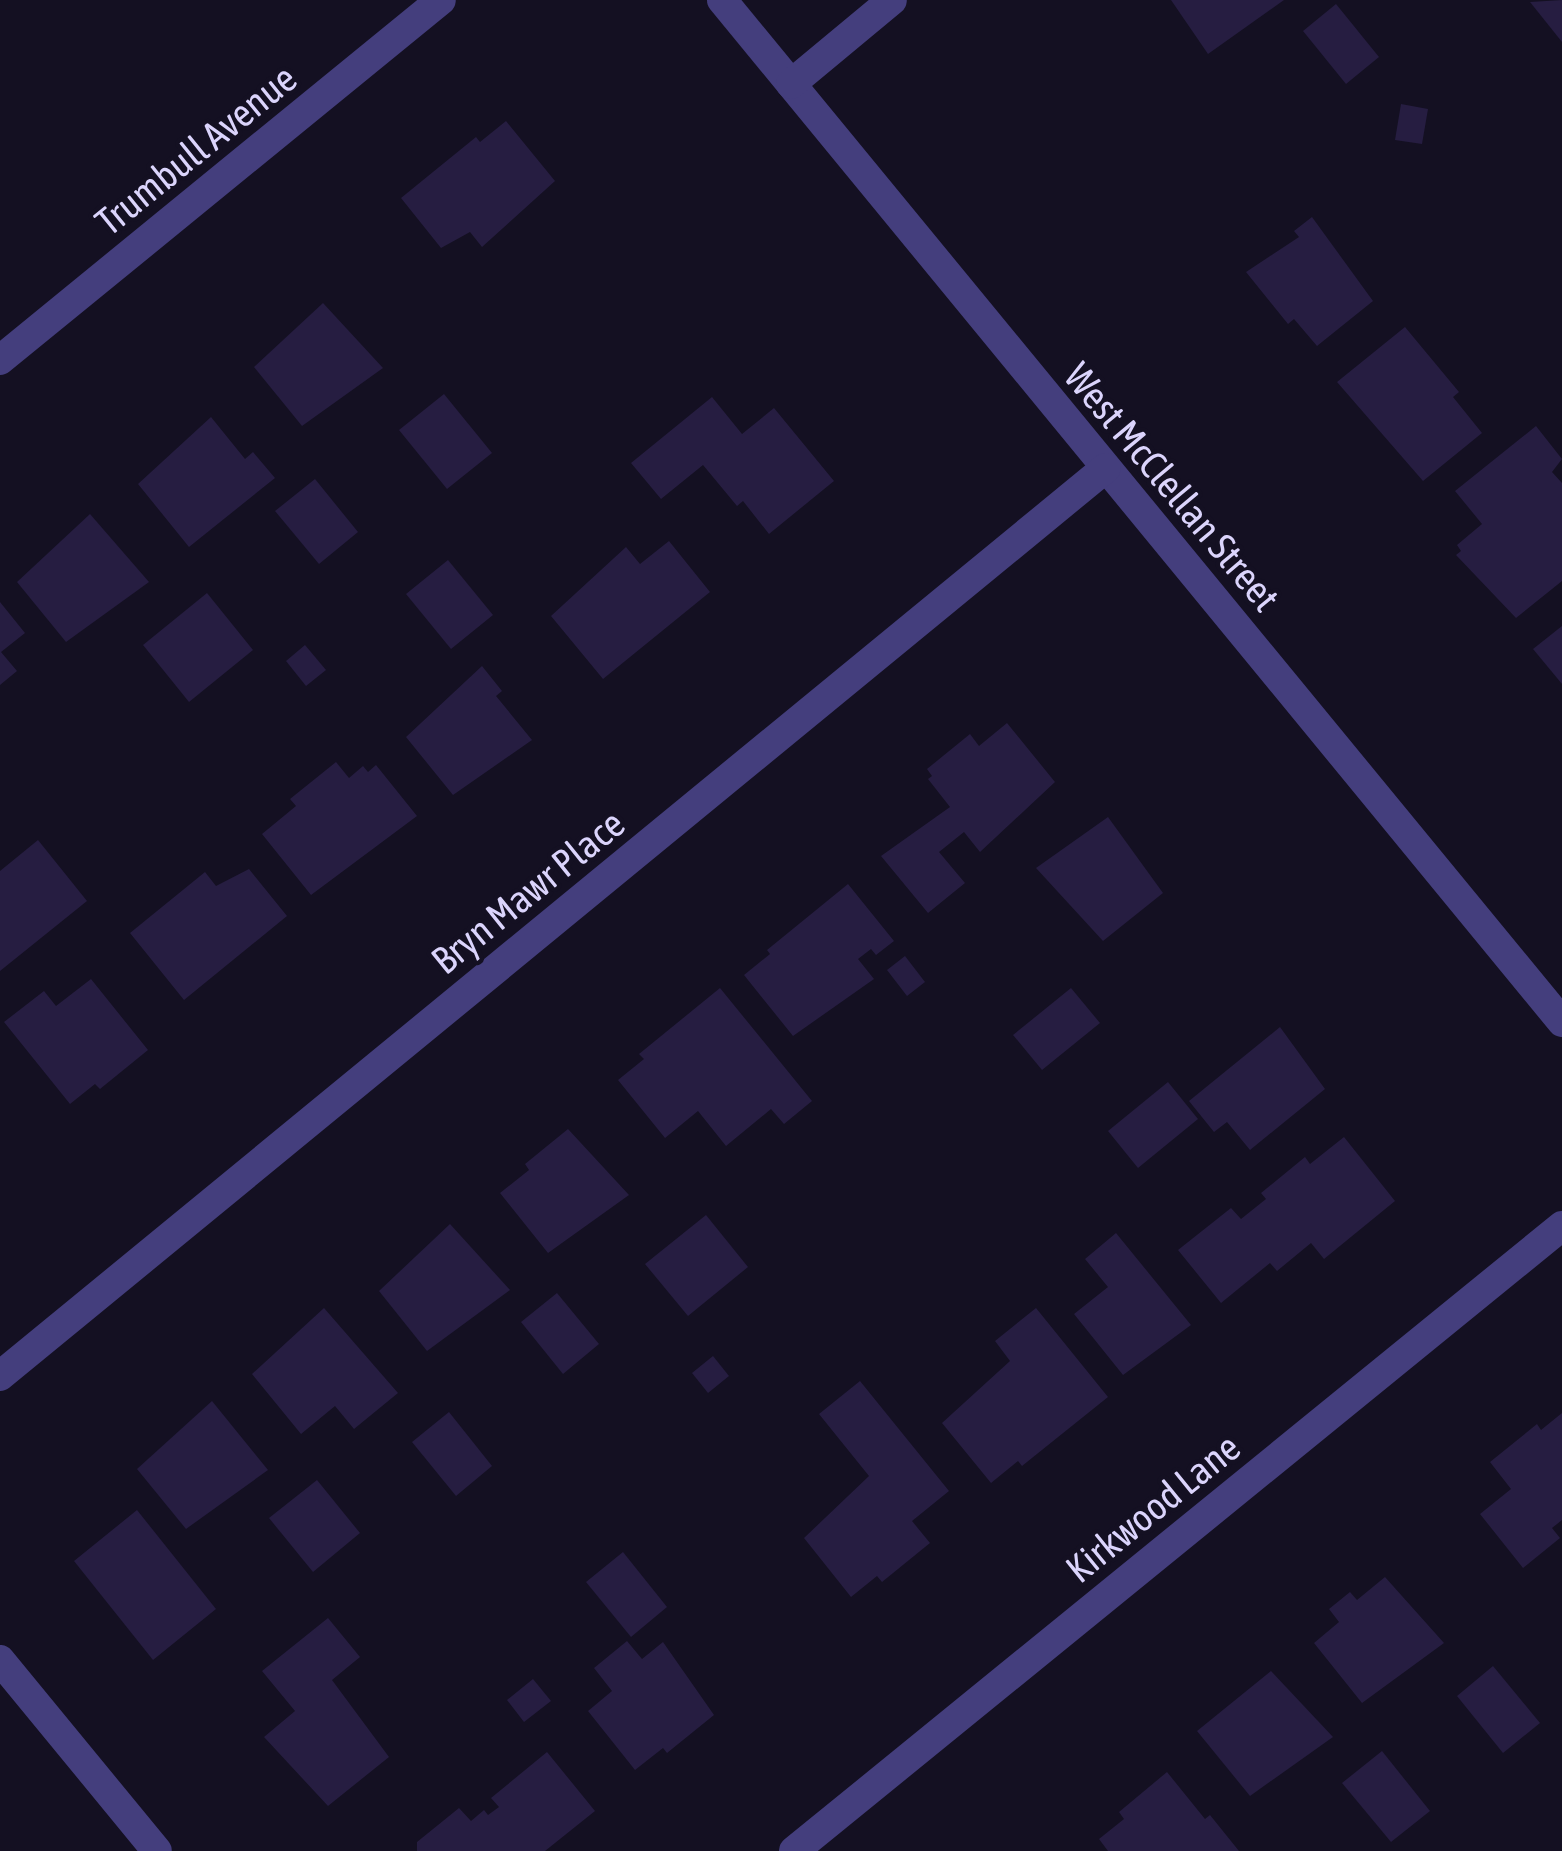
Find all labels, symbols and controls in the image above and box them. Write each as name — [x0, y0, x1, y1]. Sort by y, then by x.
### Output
street label: Trumbull Avenue — [86, 55, 306, 245]
street label: West McClellan Street — [1055, 353, 1289, 621]
street label: Bryn Mawr Place — [422, 800, 634, 984]
street label: Kirkwood Lane — [1057, 1424, 1249, 1592]

